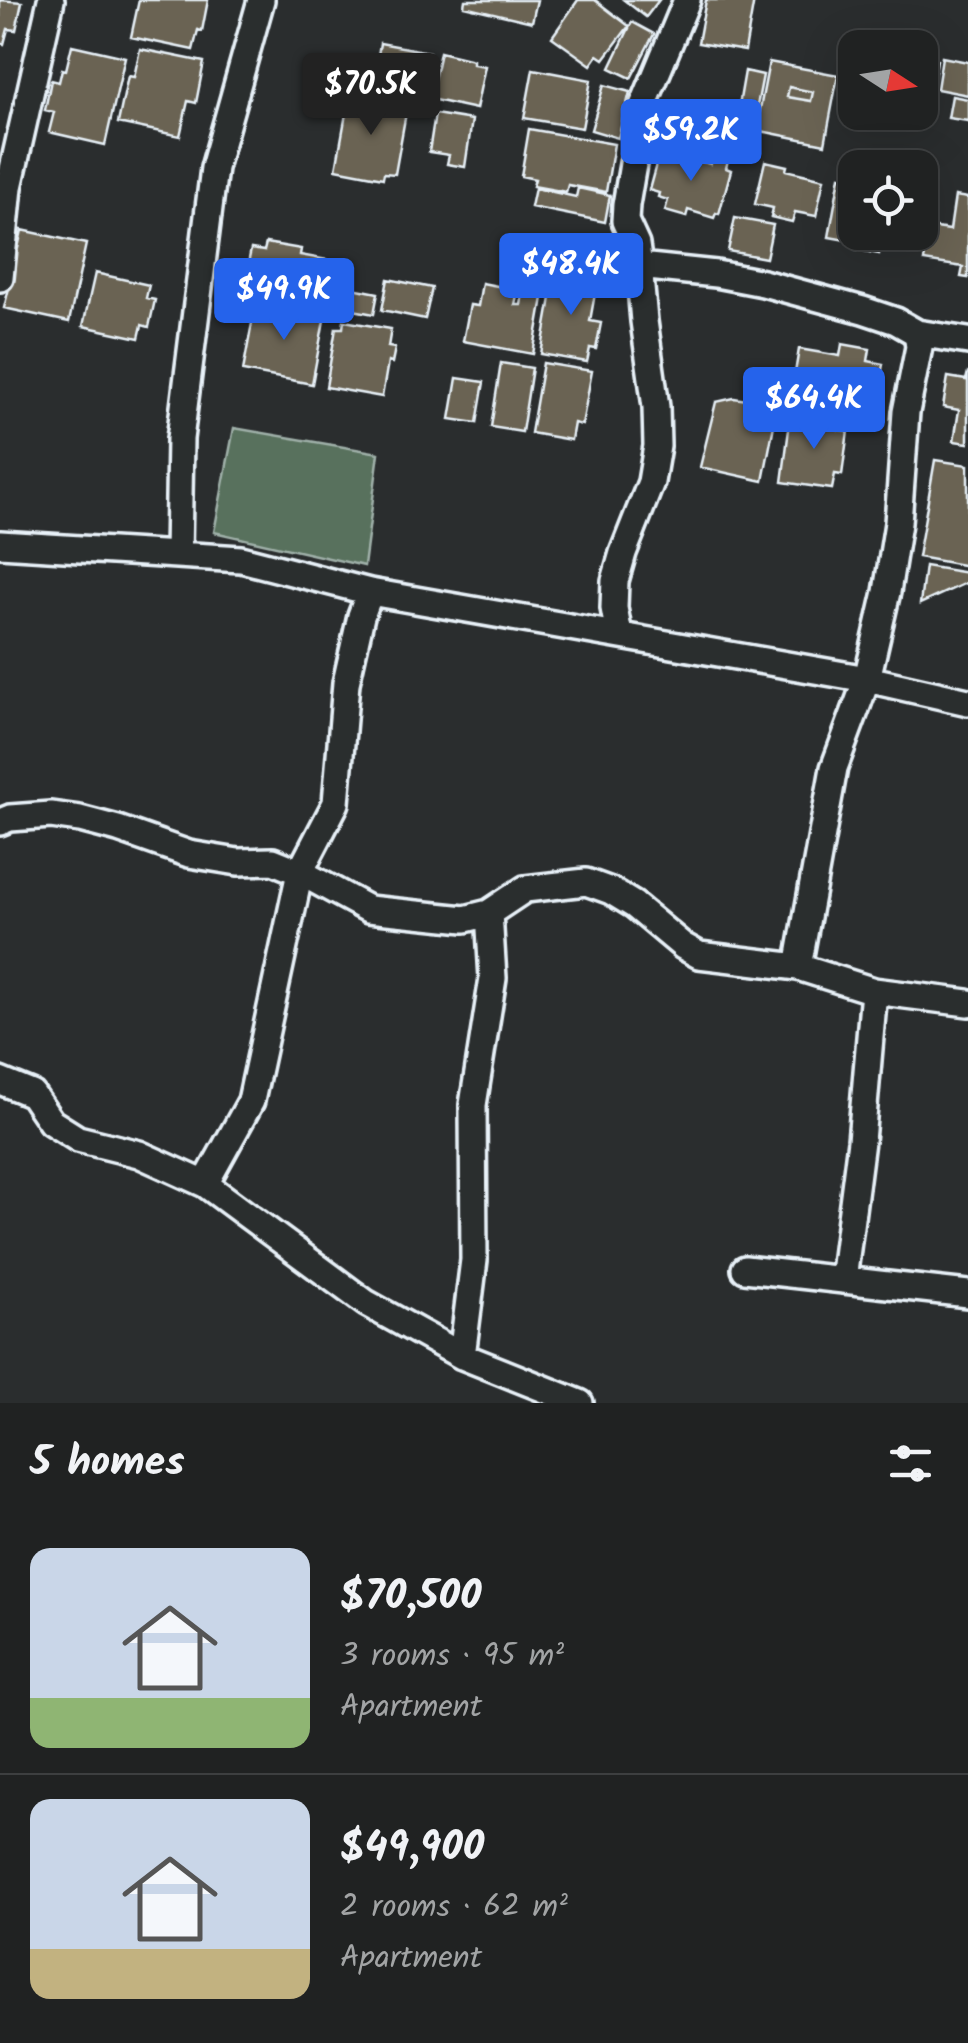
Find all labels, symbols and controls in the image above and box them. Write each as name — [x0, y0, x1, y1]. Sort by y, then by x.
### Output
north arrow — [838, 30, 938, 130]
map controls — [838, 30, 938, 250]
pin: $70.5K — [290, 53, 452, 138]
text: $70.5K — [324, 60, 418, 111]
pin: $59.2K — [610, 99, 772, 184]
text: $59.2K — [643, 106, 739, 157]
button: locate — [838, 150, 938, 250]
pin: $48.4K — [490, 233, 652, 318]
text: $48.4K — [521, 240, 621, 291]
pin: $49.9K — [203, 258, 365, 343]
text: $49.9K — [236, 265, 332, 316]
pin: $64.4K — [733, 367, 895, 452]
text: $64.4K — [765, 374, 863, 425]
text: 5 homes — [30, 1430, 185, 1497]
icon: filters — [883, 1436, 938, 1491]
text: $70,500 — [340, 1564, 482, 1631]
icon: home — [110, 1588, 230, 1708]
text: 3 rooms · 95 m² — [340, 1631, 564, 1682]
text: Apartment — [340, 1682, 482, 1733]
text: $49,900 — [340, 1815, 484, 1882]
icon: home — [110, 1839, 230, 1959]
text: 2 rooms · 62 m² — [340, 1882, 568, 1933]
text: Apartment — [340, 1933, 482, 1984]

